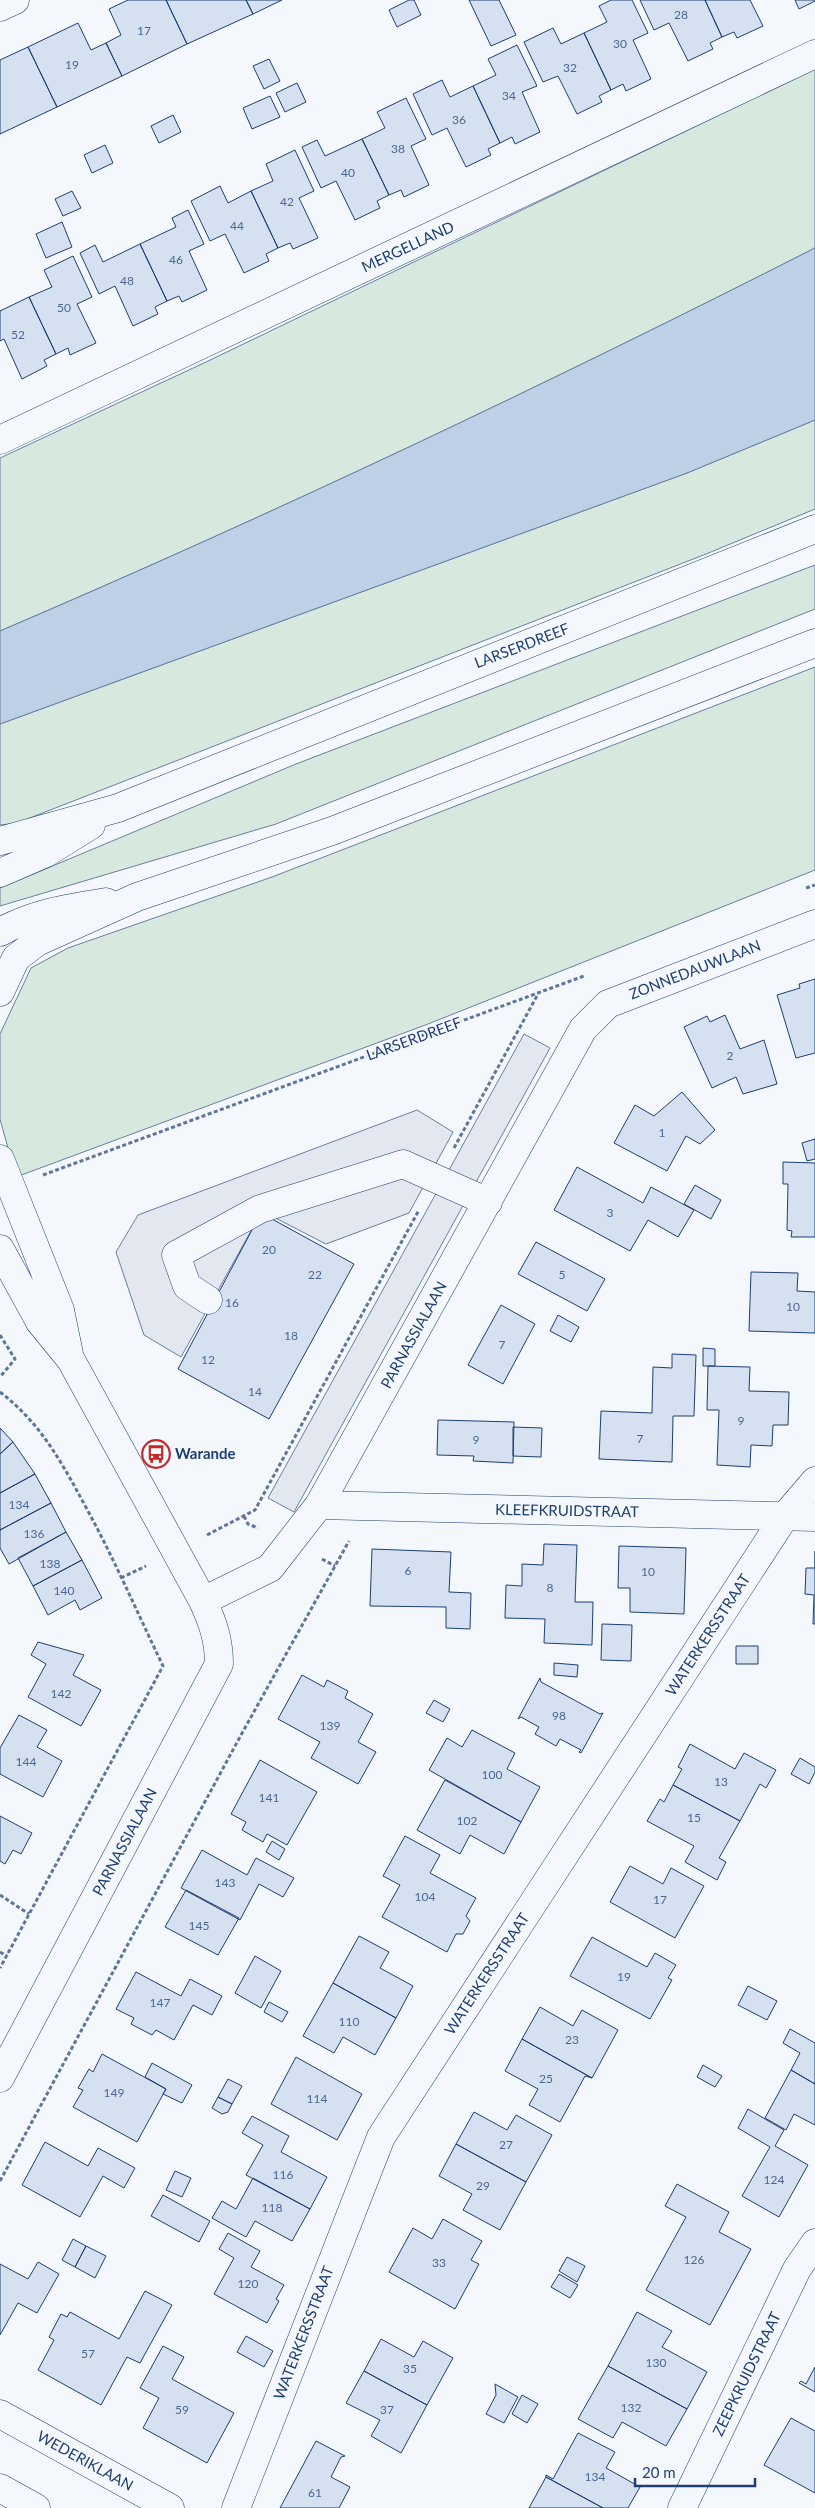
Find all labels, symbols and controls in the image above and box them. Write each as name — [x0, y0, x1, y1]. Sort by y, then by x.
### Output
house number: 28 — [674, 7, 688, 22]
house number: 17 — [137, 23, 151, 38]
house number: 30 — [613, 36, 627, 51]
house number: 19 — [65, 57, 79, 72]
house number: 32 — [563, 60, 577, 75]
house number: 34 — [502, 88, 516, 103]
house number: 36 — [452, 112, 466, 127]
house number: 38 — [391, 141, 405, 156]
house number: 40 — [341, 165, 355, 180]
house number: 42 — [280, 194, 294, 209]
street label: MERGELLAND — [358, 217, 457, 275]
house number: 44 — [230, 218, 244, 233]
house number: 46 — [169, 252, 183, 267]
house number: 48 — [120, 273, 134, 288]
house number: 50 — [57, 300, 71, 315]
house number: 52 — [11, 327, 25, 342]
street label: LARSERDREEF — [472, 619, 572, 671]
street label: ZONNEDAUWLAAN — [626, 936, 763, 1002]
street label: LARSERDREEF — [364, 1012, 464, 1064]
house number: 2 — [727, 1048, 734, 1063]
house number: 1 — [659, 1125, 666, 1140]
house number: 3 — [607, 1205, 614, 1220]
house number: 20 — [262, 1242, 276, 1257]
house number: 22 — [308, 1267, 322, 1282]
house number: 5 — [559, 1267, 566, 1282]
street label: PARNASSIALAAN — [376, 1278, 450, 1391]
house number: 16 — [225, 1295, 239, 1310]
house number: 10 — [786, 1299, 800, 1314]
house number: 18 — [284, 1328, 298, 1343]
house number: 7 — [499, 1337, 506, 1352]
house number: 12 — [201, 1352, 215, 1367]
house number: 14 — [248, 1384, 262, 1399]
house number: 9 — [738, 1413, 745, 1428]
house number: 7 — [637, 1431, 644, 1446]
house number: 9 — [473, 1432, 480, 1447]
bus stop icon: Warande — [141, 1439, 171, 1469]
place label: Warande — [175, 1444, 236, 1462]
house number: 134 — [9, 1497, 29, 1512]
street label: KLEEFKRUIDSTRAAT — [495, 1500, 639, 1520]
house number: 136 — [24, 1526, 44, 1541]
house number: 138 — [40, 1556, 60, 1571]
house number: 6 — [405, 1563, 412, 1578]
house number: 10 — [641, 1564, 655, 1579]
street label: WATERKERSSTRAAT — [661, 1570, 753, 1699]
house number: 8 — [547, 1580, 554, 1595]
house number: 140 — [54, 1583, 74, 1598]
house number: 142 — [51, 1686, 71, 1701]
house number: 98 — [552, 1708, 566, 1723]
house number: 139 — [320, 1718, 340, 1733]
house number: 144 — [16, 1754, 36, 1769]
house number: 100 — [482, 1767, 502, 1782]
house number: 13 — [714, 1774, 728, 1789]
street label: PARNASSIALAAN — [88, 1785, 160, 1899]
house number: 141 — [259, 1790, 279, 1805]
house number: 15 — [687, 1810, 701, 1825]
house number: 102 — [457, 1813, 477, 1828]
house number: 143 — [215, 1875, 235, 1890]
house number: 104 — [415, 1889, 435, 1904]
house number: 17 — [653, 1892, 667, 1907]
street label: WATERKERSSTRAAT — [440, 1909, 532, 2038]
house number: 145 — [189, 1918, 209, 1933]
house number: 19 — [617, 1969, 631, 1984]
house number: 147 — [150, 1995, 170, 2010]
house number: 110 — [339, 2014, 359, 2029]
house number: 23 — [565, 2032, 579, 2047]
house number: 25 — [539, 2071, 553, 2086]
house number: 149 — [104, 2085, 124, 2100]
house number: 114 — [307, 2091, 327, 2106]
house number: 27 — [499, 2137, 513, 2152]
house number: 116 — [273, 2167, 293, 2182]
house number: 124 — [764, 2172, 784, 2187]
house number: 29 — [476, 2178, 490, 2193]
house number: 118 — [262, 2200, 282, 2215]
house number: 126 — [684, 2252, 704, 2267]
house number: 33 — [432, 2255, 446, 2270]
street label: WATERKERSSTRAAT — [269, 2263, 337, 2402]
house number: 120 — [238, 2276, 258, 2291]
street label: ZEEPKRUIDSTRAAT — [708, 2308, 784, 2439]
house number: 57 — [81, 2346, 95, 2361]
house number: 130 — [646, 2355, 666, 2370]
house number: 35 — [403, 2361, 417, 2376]
house number: 132 — [621, 2400, 641, 2415]
house number: 59 — [175, 2402, 189, 2417]
house number: 37 — [380, 2402, 394, 2417]
street label: WEDERIKLAAN — [34, 2426, 137, 2494]
scale bar — [635, 2456, 755, 2488]
text: 20 m — [642, 2463, 676, 2481]
house number: 134 — [585, 2469, 605, 2484]
house number: 61 — [308, 2485, 322, 2500]

